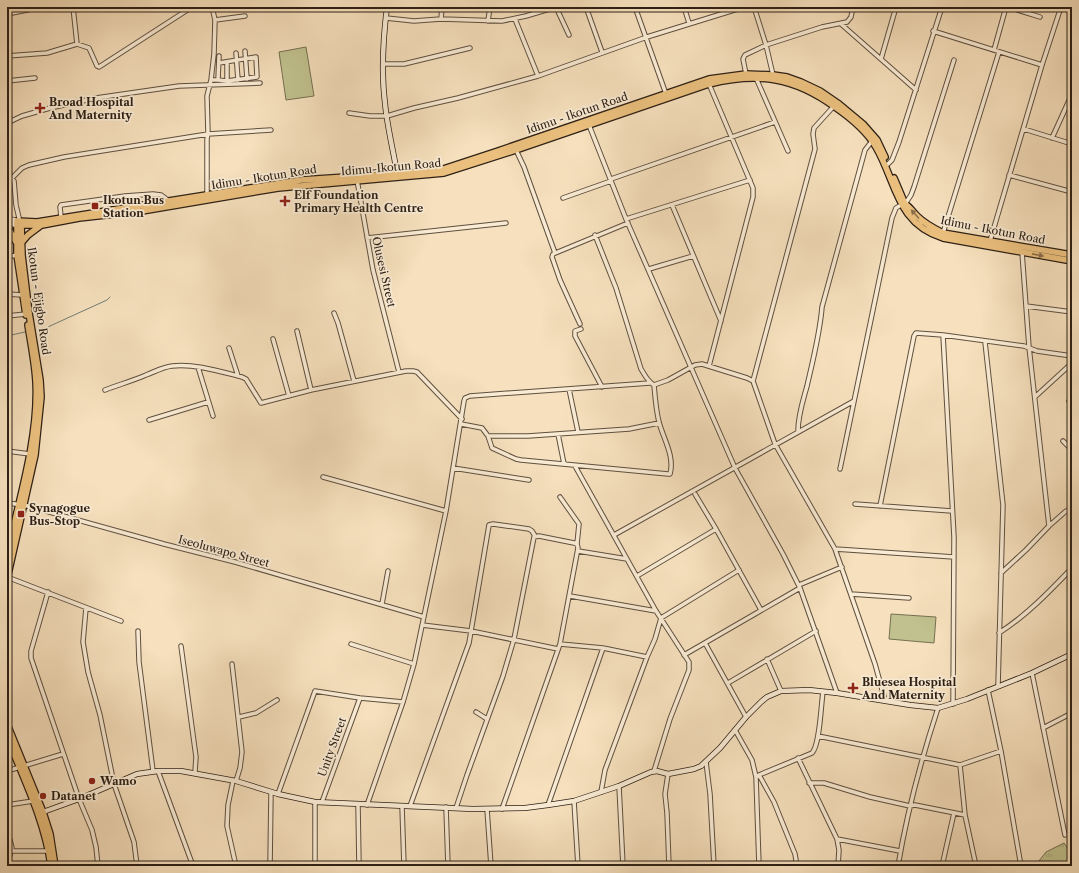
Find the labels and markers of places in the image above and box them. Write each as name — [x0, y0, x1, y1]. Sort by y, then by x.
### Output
place label: Broad Hospital And Maternity — [48, 95, 134, 122]
marker: Broad Hospital And Maternity — [34, 102, 46, 114]
place label: Elf Foundation Primary Health Centre — [294, 188, 424, 215]
place label: Ikotun Bus Station — [103, 193, 164, 220]
marker: Elf Foundation Primary Health Centre — [279, 195, 291, 207]
marker: Ikotun Bus Station — [90, 201, 100, 211]
place label: Synagogue Bus-Stop — [29, 501, 91, 528]
marker: Synagogue Bus-Stop — [16, 509, 26, 519]
place label: Bluesea Hospital And Maternity — [861, 675, 956, 702]
marker: Bluesea Hospital And Maternity — [847, 682, 859, 694]
place label: Wamo — [99, 774, 137, 788]
marker: Wamo — [87, 776, 97, 786]
place label: Datanet — [51, 789, 97, 803]
marker: Datanet — [38, 791, 48, 801]

